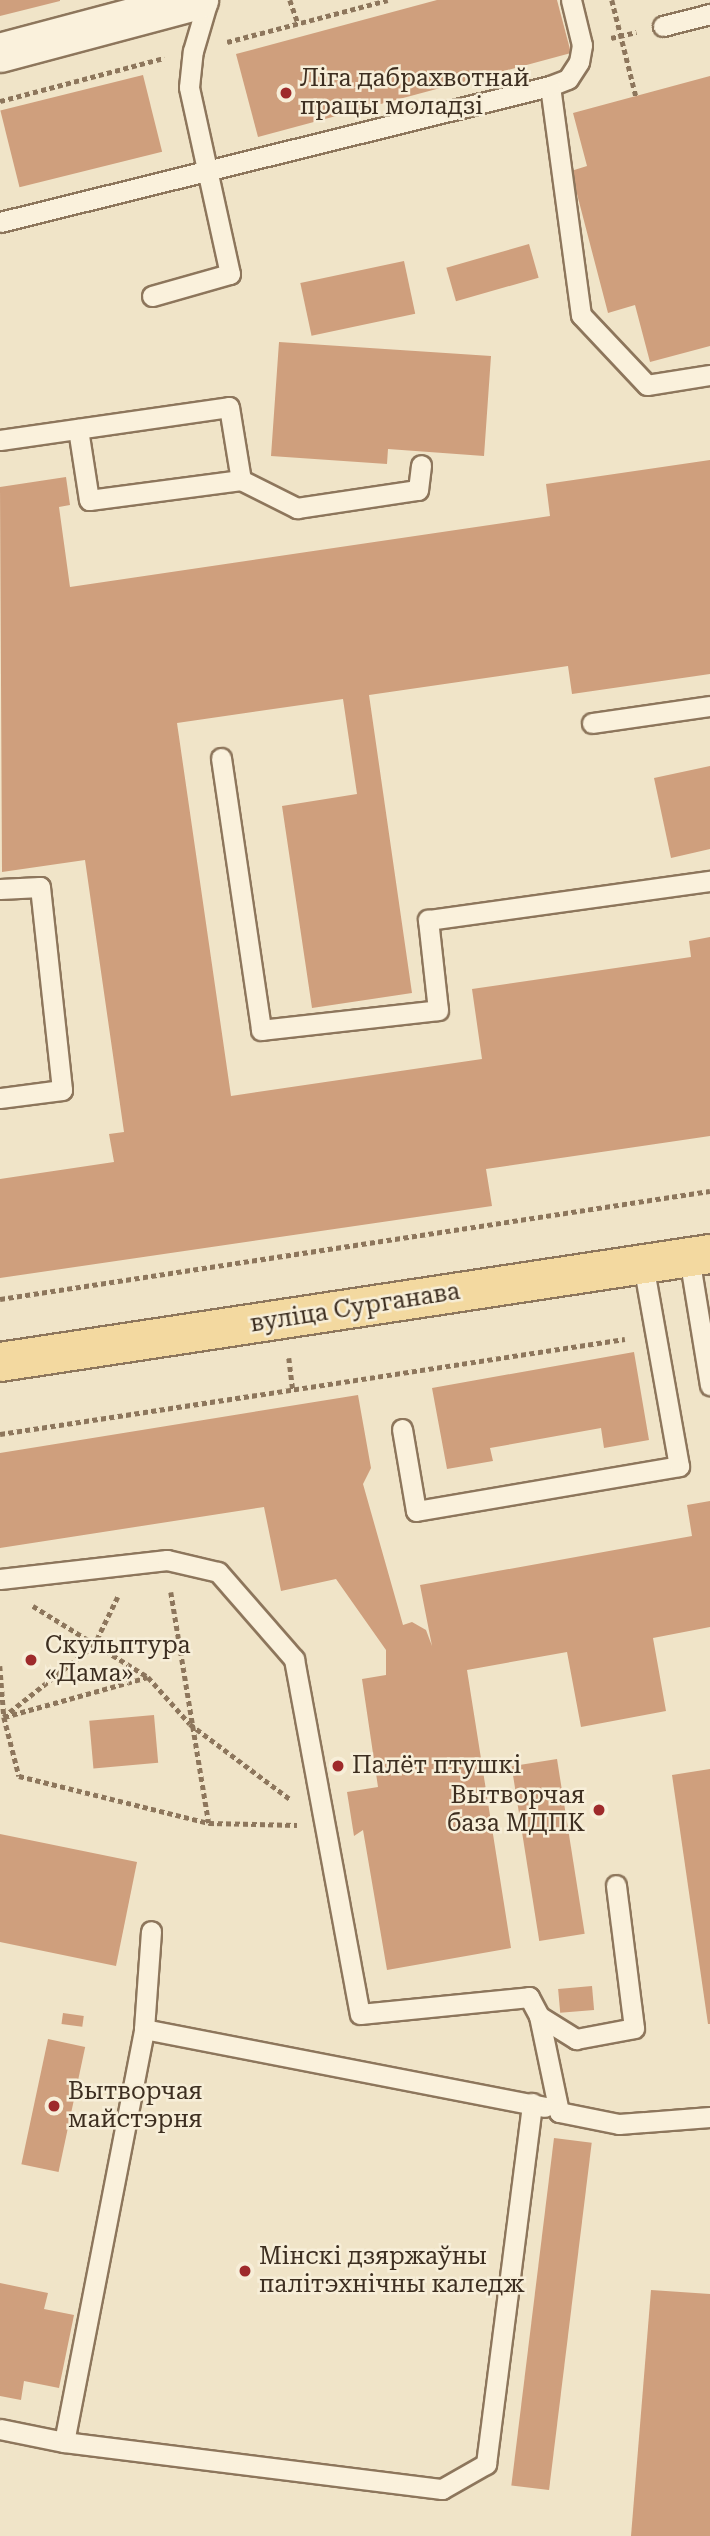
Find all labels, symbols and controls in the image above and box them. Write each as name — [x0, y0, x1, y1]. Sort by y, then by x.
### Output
place label: Ліга дабрахвотнай працы моладзі — [300, 65, 529, 121]
marker: Ліга дабрахвотнай працы моладзі — [278, 85, 294, 101]
street label: вуліца Сурганава — [248, 1277, 462, 1339]
place label: Скульптура «Дама» — [45, 1632, 191, 1688]
marker: Скульптура «Дама» — [23, 1652, 39, 1668]
place label: Палёт птушкі — [352, 1752, 521, 1780]
marker: Палёт птушкі — [330, 1758, 346, 1774]
place label: Вытворчая база МДПК — [447, 1782, 585, 1838]
marker: Вытворчая база МДПК — [591, 1802, 607, 1818]
place label: Вытворчая майстэрня — [68, 2078, 203, 2134]
marker: Вытворчая майстэрня — [46, 2098, 62, 2114]
place label: Мінскі дзяржаўны палітэхнічны каледж — [259, 2243, 525, 2299]
marker: Мінскі дзяржаўны палітэхнічны каледж — [237, 2263, 253, 2279]

